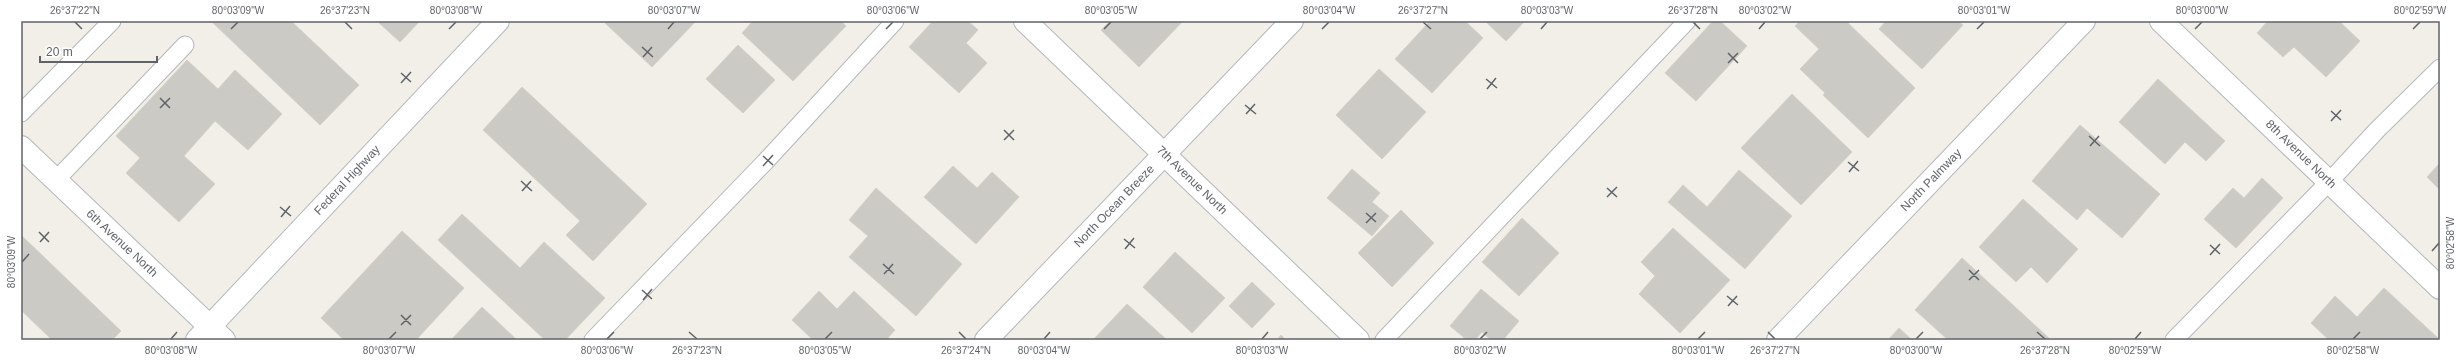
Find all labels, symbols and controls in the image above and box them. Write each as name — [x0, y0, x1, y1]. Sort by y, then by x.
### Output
text: 26°37'22"N — [50, 5, 100, 16]
text: 80°03'09"W — [212, 5, 265, 16]
text: 26°37'23"N — [320, 5, 370, 16]
text: 80°03'08"W — [430, 5, 483, 16]
text: 80°03'07"W — [648, 5, 701, 16]
text: 80°03'06"W — [867, 5, 920, 16]
text: 80°03'05"W — [1085, 5, 1138, 16]
text: 80°03'04"W — [1303, 5, 1356, 16]
text: 26°37'27"N — [1398, 5, 1448, 16]
text: 80°03'03"W — [1521, 5, 1574, 16]
text: 26°37'28"N — [1668, 5, 1718, 16]
text: 80°03'02"W — [1739, 5, 1792, 16]
text: 80°03'01"W — [1958, 5, 2011, 16]
text: 80°03'00"W — [2176, 5, 2229, 16]
text: 80°02'59"W — [2394, 5, 2447, 16]
scale bar — [40, 38, 157, 64]
text: 20 m — [46, 45, 73, 59]
street label: 8th Avenue North — [2263, 117, 2339, 191]
street label: Federal Highway — [311, 142, 383, 218]
street label: 7th Avenue North — [1154, 143, 1230, 217]
street label: North Palmway — [1898, 146, 1964, 214]
street label: North Ocean Breeze — [1071, 162, 1157, 250]
street label: 6th Avenue North — [83, 206, 161, 280]
text: 80°02'58"W — [2445, 216, 2456, 269]
text: 80°03'09"W — [6, 235, 17, 288]
text: 80°03'08"W — [145, 345, 198, 356]
text: 80°03'07"W — [363, 345, 416, 356]
text: 80°03'06"W — [581, 345, 634, 356]
text: 26°37'23"N — [672, 345, 722, 356]
text: 80°03'05"W — [799, 345, 852, 356]
text: 26°37'24"N — [941, 345, 991, 356]
text: 80°03'04"W — [1018, 345, 1071, 356]
text: 80°03'03"W — [1236, 345, 1289, 356]
text: 80°03'02"W — [1454, 345, 1507, 356]
text: 80°03'01"W — [1672, 345, 1725, 356]
text: 26°37'27"N — [1750, 345, 1800, 356]
text: 80°03'00"W — [1890, 345, 1943, 356]
text: 26°37'28"N — [2020, 345, 2070, 356]
text: 80°02'59"W — [2109, 345, 2162, 356]
text: 80°02'58"W — [2327, 345, 2380, 356]

